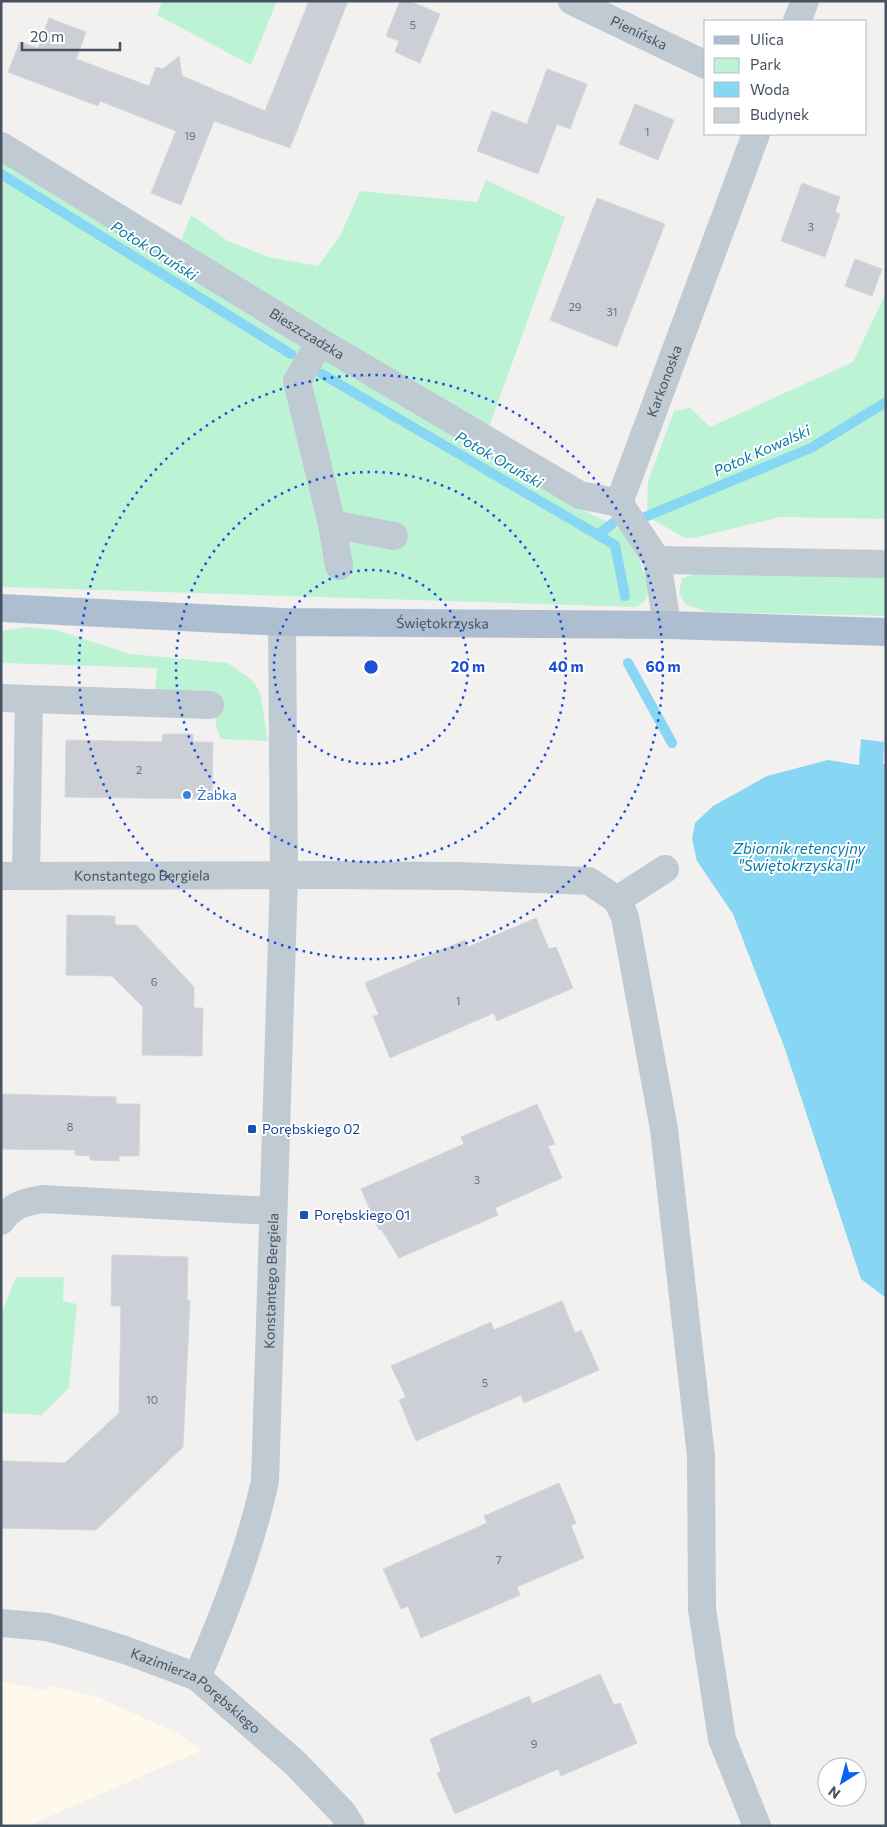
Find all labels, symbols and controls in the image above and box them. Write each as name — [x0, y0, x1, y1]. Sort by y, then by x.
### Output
street label: Pienińska — [608, 12, 670, 53]
house number: 5 — [410, 18, 416, 31]
scale bar — [22, 20, 120, 52]
legend — [704, 20, 867, 135]
text: 20 m — [30, 27, 64, 45]
text: Ulica — [750, 30, 784, 48]
text: Park — [750, 55, 781, 73]
text: Woda — [750, 80, 790, 98]
text: Budynek — [750, 105, 809, 123]
house number: 1 — [645, 125, 649, 138]
house number: 19 — [184, 129, 196, 142]
water label: Potok Oruński — [108, 217, 202, 284]
house number: 3 — [808, 220, 814, 233]
house number: 29 — [569, 300, 582, 313]
street label: Bieszczadzka — [267, 304, 348, 363]
house number: 31 — [607, 305, 617, 318]
street label: Karkonoska — [643, 343, 685, 419]
water label: Potok Kowalski — [710, 420, 814, 479]
water label: Potok Oruński — [453, 427, 547, 492]
street label: Świętokrzyska — [396, 614, 489, 632]
text: 20 m — [451, 657, 485, 675]
text: 40 m — [548, 657, 584, 675]
text: 60 m — [645, 657, 681, 675]
centre of rings — [362, 658, 380, 676]
house number: 2 — [136, 763, 142, 776]
place label: Żabka — [197, 786, 237, 803]
marker: Żabka — [181, 789, 193, 801]
water label: Zbiornik retencyjny "Świętokrzyska II" — [732, 839, 866, 874]
street label: Konstantego Bergiela — [74, 866, 210, 884]
house number: 6 — [151, 975, 158, 988]
house number: 1 — [456, 994, 460, 1007]
house number: 8 — [67, 1120, 74, 1133]
place label: Porębskiego 02 — [262, 1120, 360, 1137]
marker: Porębskiego 02 — [246, 1123, 258, 1135]
house number: 3 — [474, 1173, 480, 1186]
place label: Porębskiego 01 — [314, 1206, 410, 1223]
marker: Porębskiego 01 — [298, 1209, 310, 1221]
street label: Konstantego Bergiela — [260, 1213, 281, 1349]
house number: 5 — [482, 1376, 488, 1389]
house number: 10 — [146, 1393, 158, 1406]
house number: 7 — [496, 1553, 502, 1566]
street label: Kazimierza Porębskiego — [128, 1644, 264, 1737]
house number: 9 — [531, 1737, 538, 1750]
north arrow — [817, 1757, 867, 1807]
text: N — [825, 1783, 843, 1803]

